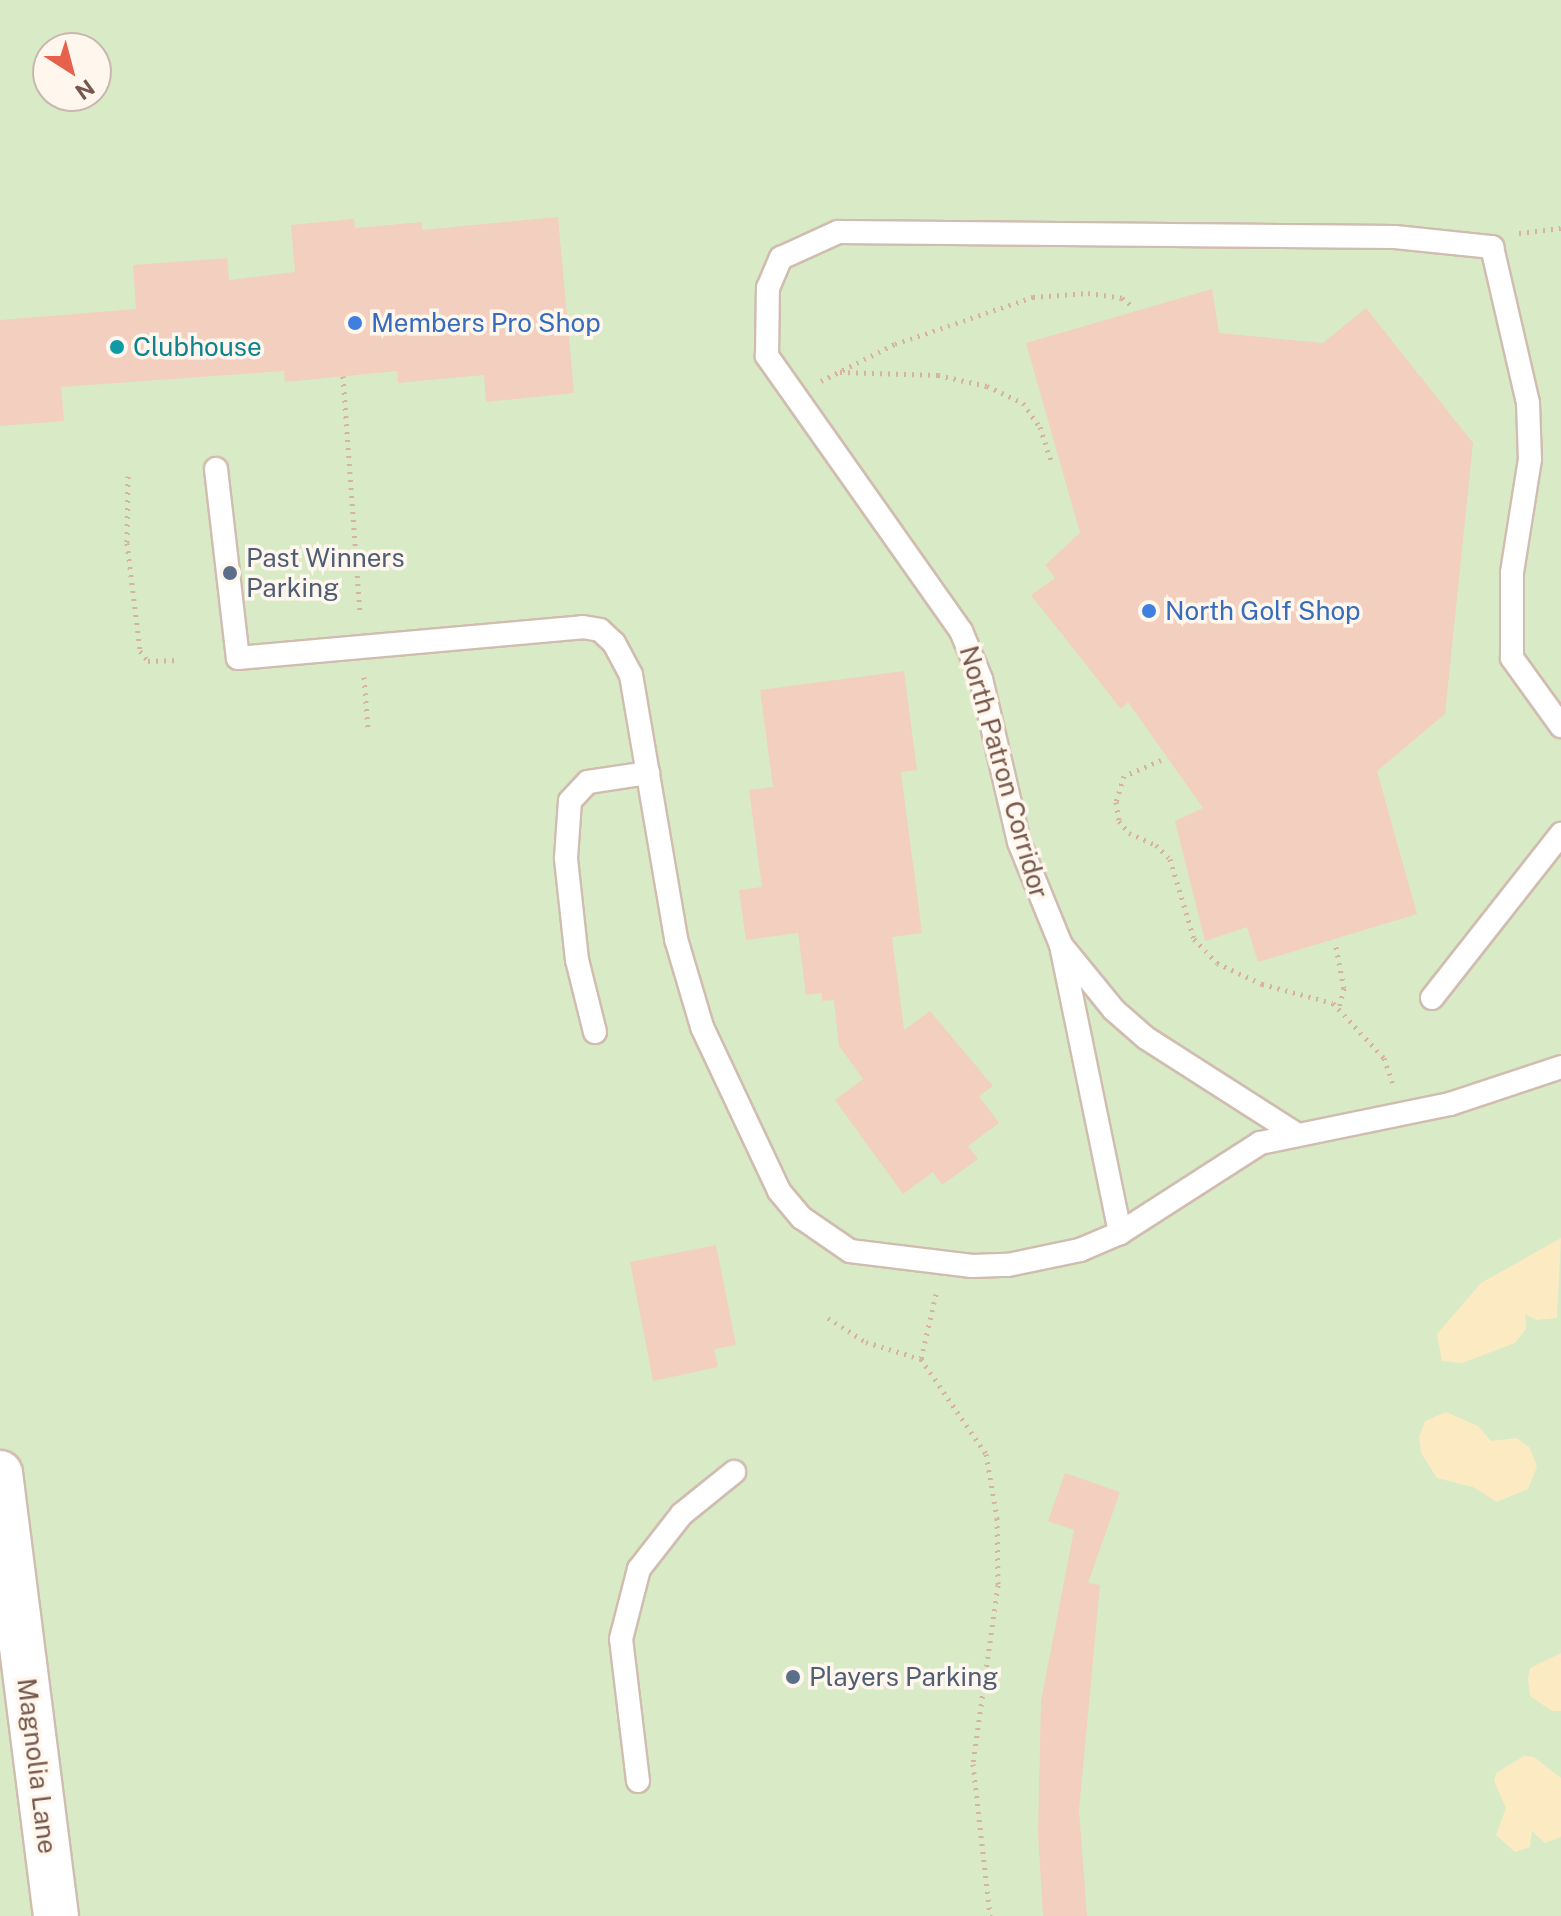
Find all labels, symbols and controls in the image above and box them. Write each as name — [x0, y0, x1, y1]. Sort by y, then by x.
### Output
north arrow — [32, 32, 112, 112]
text: N — [70, 74, 100, 105]
place label: Members Pro Shop — [371, 307, 601, 339]
marker: Members Pro Shop — [346, 314, 364, 332]
place label: Clubhouse — [133, 331, 262, 363]
marker: Clubhouse — [108, 338, 126, 356]
place label: Past Winners Parking — [246, 542, 405, 604]
marker: Past Winners Parking — [221, 564, 239, 582]
place label: North Golf Shop — [1165, 595, 1361, 627]
marker: North Golf Shop — [1140, 602, 1158, 620]
street label: North Patron Corridor — [953, 642, 1055, 902]
place label: Players Parking — [809, 1661, 998, 1693]
marker: Players Parking — [784, 1668, 802, 1686]
street label: Magnolia Lane — [11, 1676, 63, 1856]

